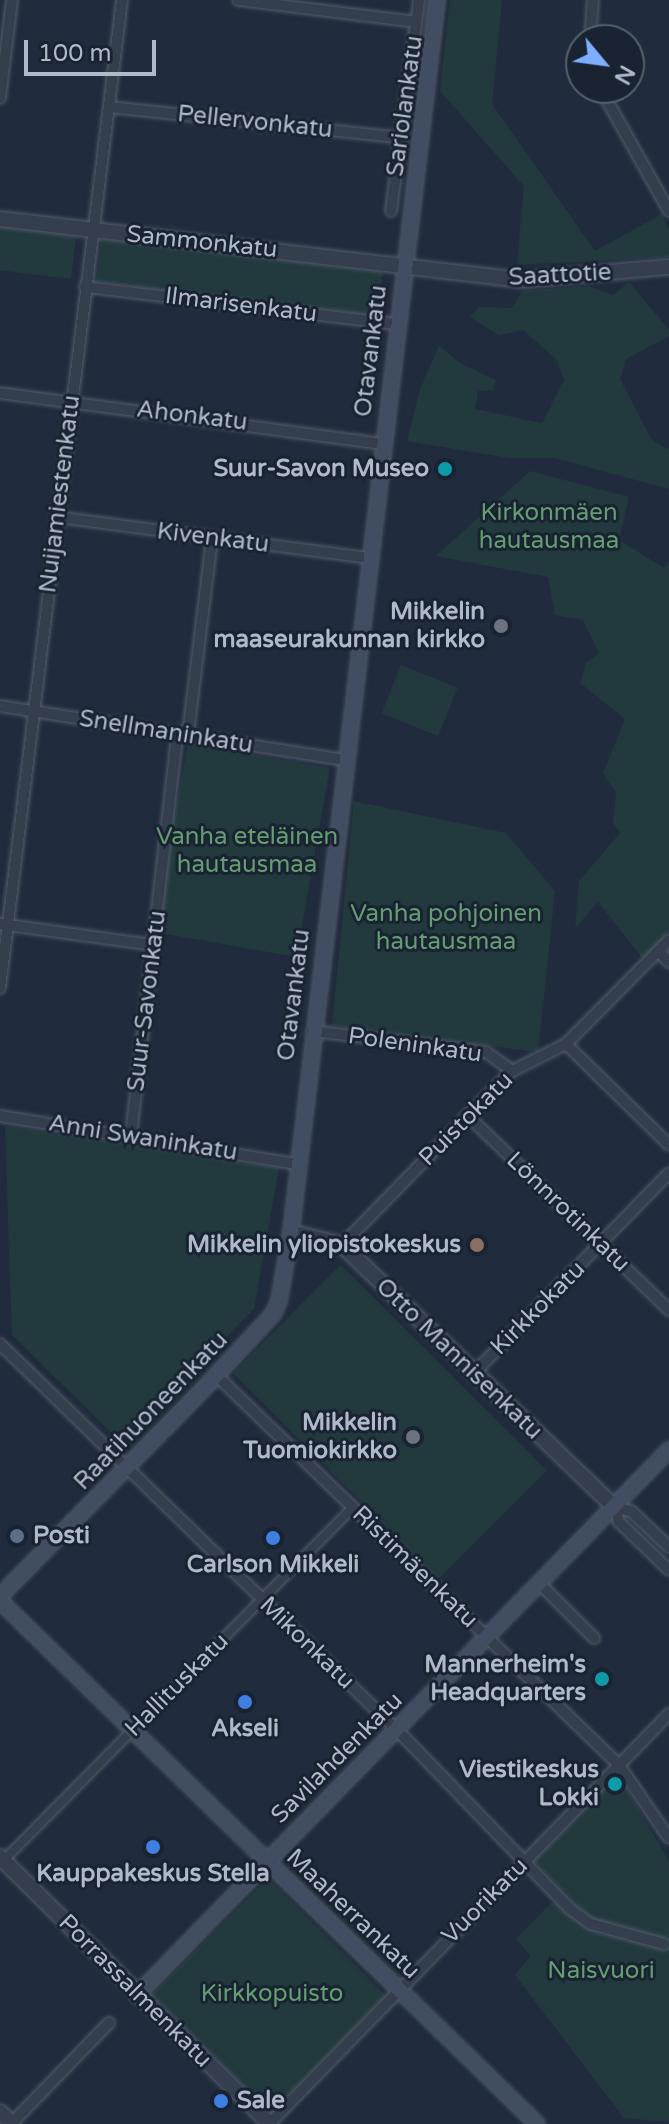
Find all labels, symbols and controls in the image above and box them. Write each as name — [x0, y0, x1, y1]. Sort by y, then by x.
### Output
scale bar — [28, 24, 160, 74]
north arrow — [565, 24, 645, 104]
street label: Sariolankatu — [381, 34, 429, 178]
text: 100 m — [38, 39, 112, 68]
text: N — [609, 61, 640, 89]
street label: Pellervonkatu — [176, 100, 334, 144]
street label: Sammonkatu — [125, 220, 279, 264]
street label: Saattotie — [508, 258, 612, 292]
street label: Ilmarisenkatu — [163, 281, 319, 329]
street label: Otavankatu — [349, 284, 393, 418]
street label: Nuijamiestenkatu — [34, 393, 86, 595]
street label: Ahonkatu — [135, 395, 249, 437]
place label: Suur-Savon Museo — [213, 455, 429, 483]
marker: Suur-Savon Museo — [436, 460, 454, 478]
park label: Kirkonmäen hautausmaa — [479, 499, 619, 555]
street label: Kivenkatu — [155, 517, 271, 559]
place label: Mikkelin maaseurakunnan kirkko — [214, 598, 485, 654]
marker: Mikkelin maaseurakunnan kirkko — [492, 617, 510, 635]
street label: Snellmaninkatu — [77, 704, 255, 760]
park label: Vanha eteläinen hautausmaa — [156, 823, 338, 879]
park label: Vanha pohjoinen hautausmaa — [350, 900, 542, 956]
street label: Suur-Savonkatu — [122, 909, 172, 1093]
street label: Otavankatu — [272, 928, 316, 1062]
street label: Poleninkatu — [346, 1021, 484, 1069]
street label: Puistokatu — [413, 1066, 519, 1172]
street label: Anni Swaninkatu — [47, 1109, 239, 1167]
street label: Lönnrotinkatu — [500, 1146, 636, 1278]
place label: Mikkelin yliopistokeskus — [187, 1231, 461, 1259]
marker: Mikkelin yliopistokeskus — [468, 1236, 486, 1254]
street label: Kirkkokatu — [485, 1255, 591, 1361]
street label: Otto Mannisenkatu — [370, 1272, 548, 1446]
street label: Raatihuoneenkatu — [68, 1326, 234, 1496]
place label: Mikkelin Tuomiokirkko — [243, 1409, 397, 1465]
marker: Mikkelin Tuomiokirkko — [404, 1428, 422, 1446]
street label: Ristimäenkatu — [346, 1500, 484, 1634]
place label: Posti — [33, 1522, 90, 1550]
marker: Posti — [8, 1527, 26, 1545]
marker: Carlson Mikkeli — [264, 1529, 282, 1547]
place label: Carlson Mikkeli — [187, 1551, 359, 1579]
street label: Mikonkatu — [254, 1591, 360, 1695]
street label: Hallituskatu — [119, 1627, 235, 1743]
place label: Mannerheim's Headquarters — [424, 1651, 586, 1707]
marker: Mannerheim's Headquarters — [593, 1670, 611, 1688]
street label: Savilahdenkatu — [265, 1686, 409, 1830]
marker: Akseli — [236, 1693, 254, 1711]
place label: Akseli — [211, 1715, 279, 1743]
place label: Viestikeskus Lokki — [459, 1756, 599, 1812]
marker: Viestikeskus Lokki — [606, 1775, 624, 1793]
marker: Kauppakeskus Stella — [144, 1838, 162, 1856]
street label: Maaherrankatu — [280, 1843, 426, 1985]
street label: Vuorikatu — [436, 1852, 534, 1950]
place label: Kauppakeskus Stella — [36, 1860, 270, 1888]
street label: Porrassalmenkatu — [52, 1908, 218, 2074]
park label: Naisvuori — [547, 1957, 655, 1985]
park label: Kirkkopuisto — [201, 1980, 343, 2008]
place label: Sale — [237, 2087, 285, 2115]
marker: Sale — [212, 2092, 230, 2110]

